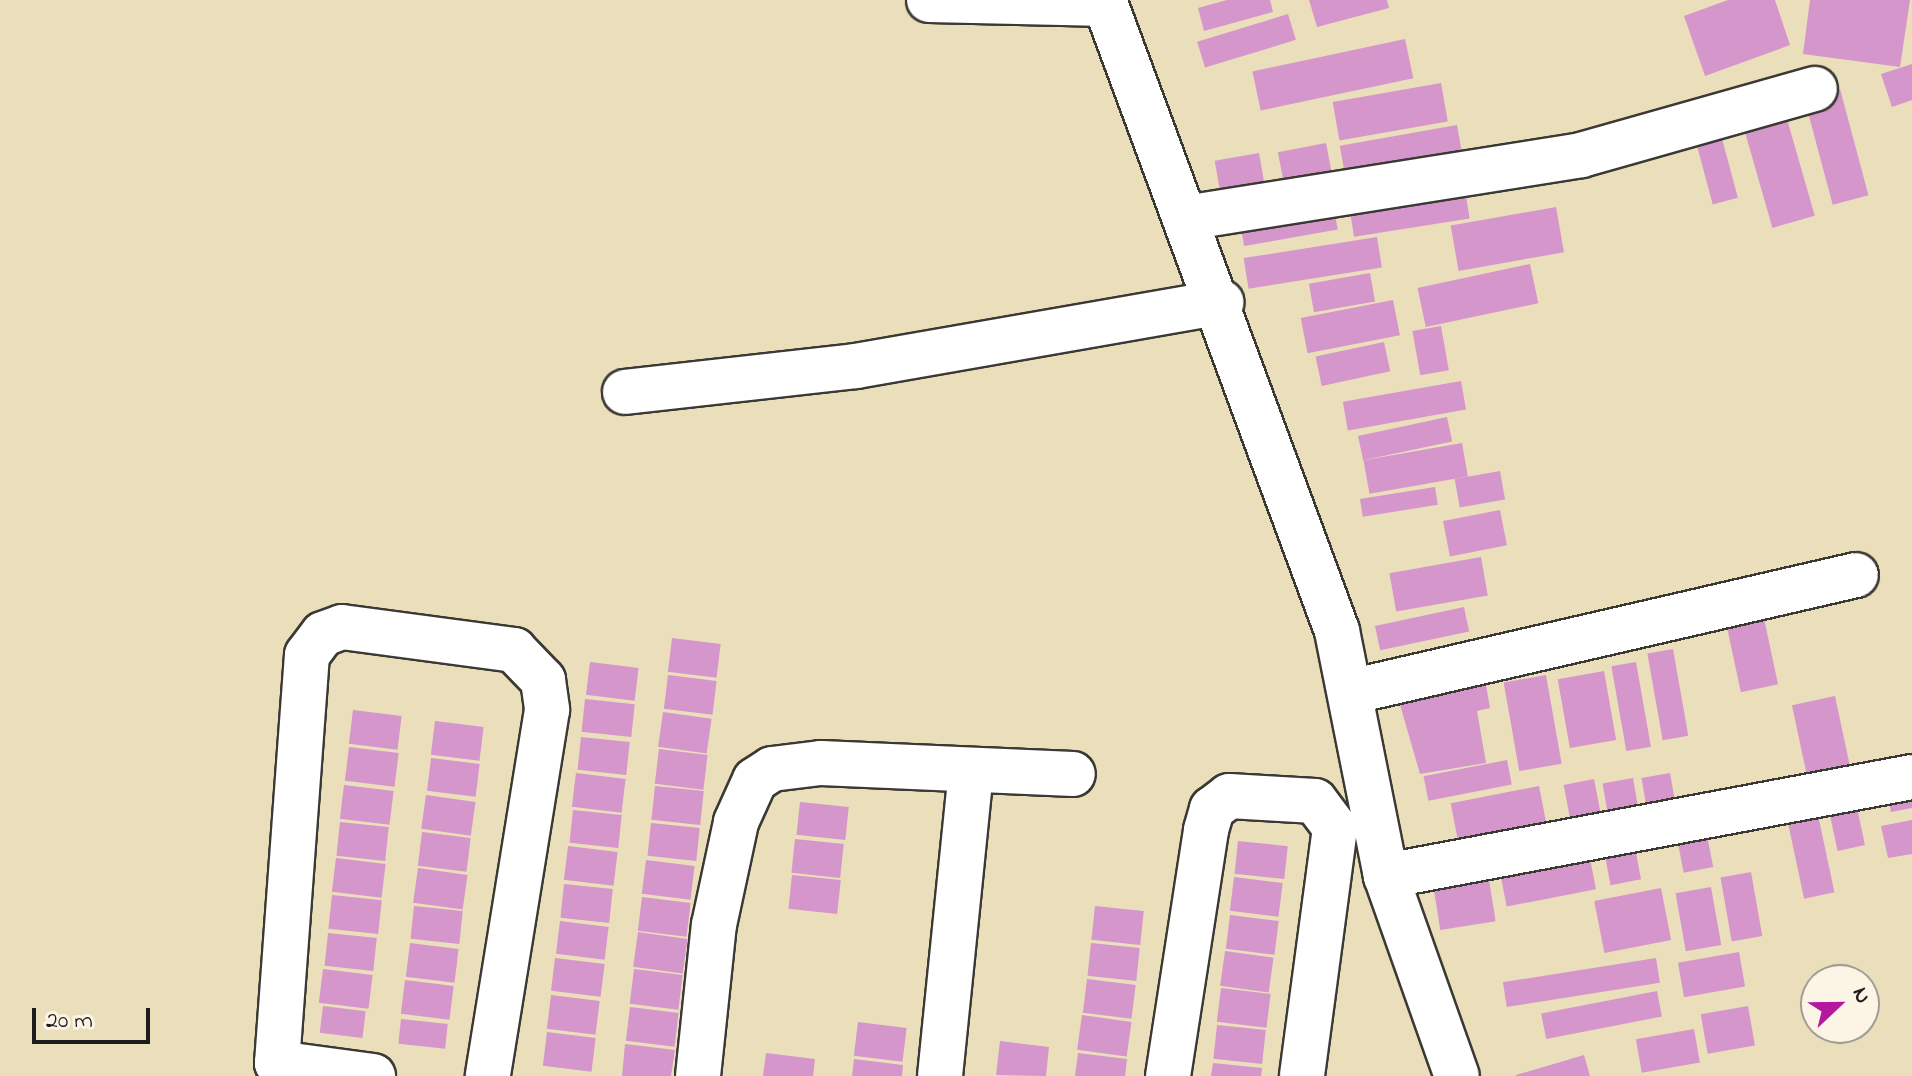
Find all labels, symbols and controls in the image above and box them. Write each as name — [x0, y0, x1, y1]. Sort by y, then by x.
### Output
north arrow — [1800, 964, 1880, 1044]
text: N — [1843, 983, 1878, 1009]
scale bar — [36, 992, 154, 1042]
text: 20 m — [46, 1004, 93, 1039]

